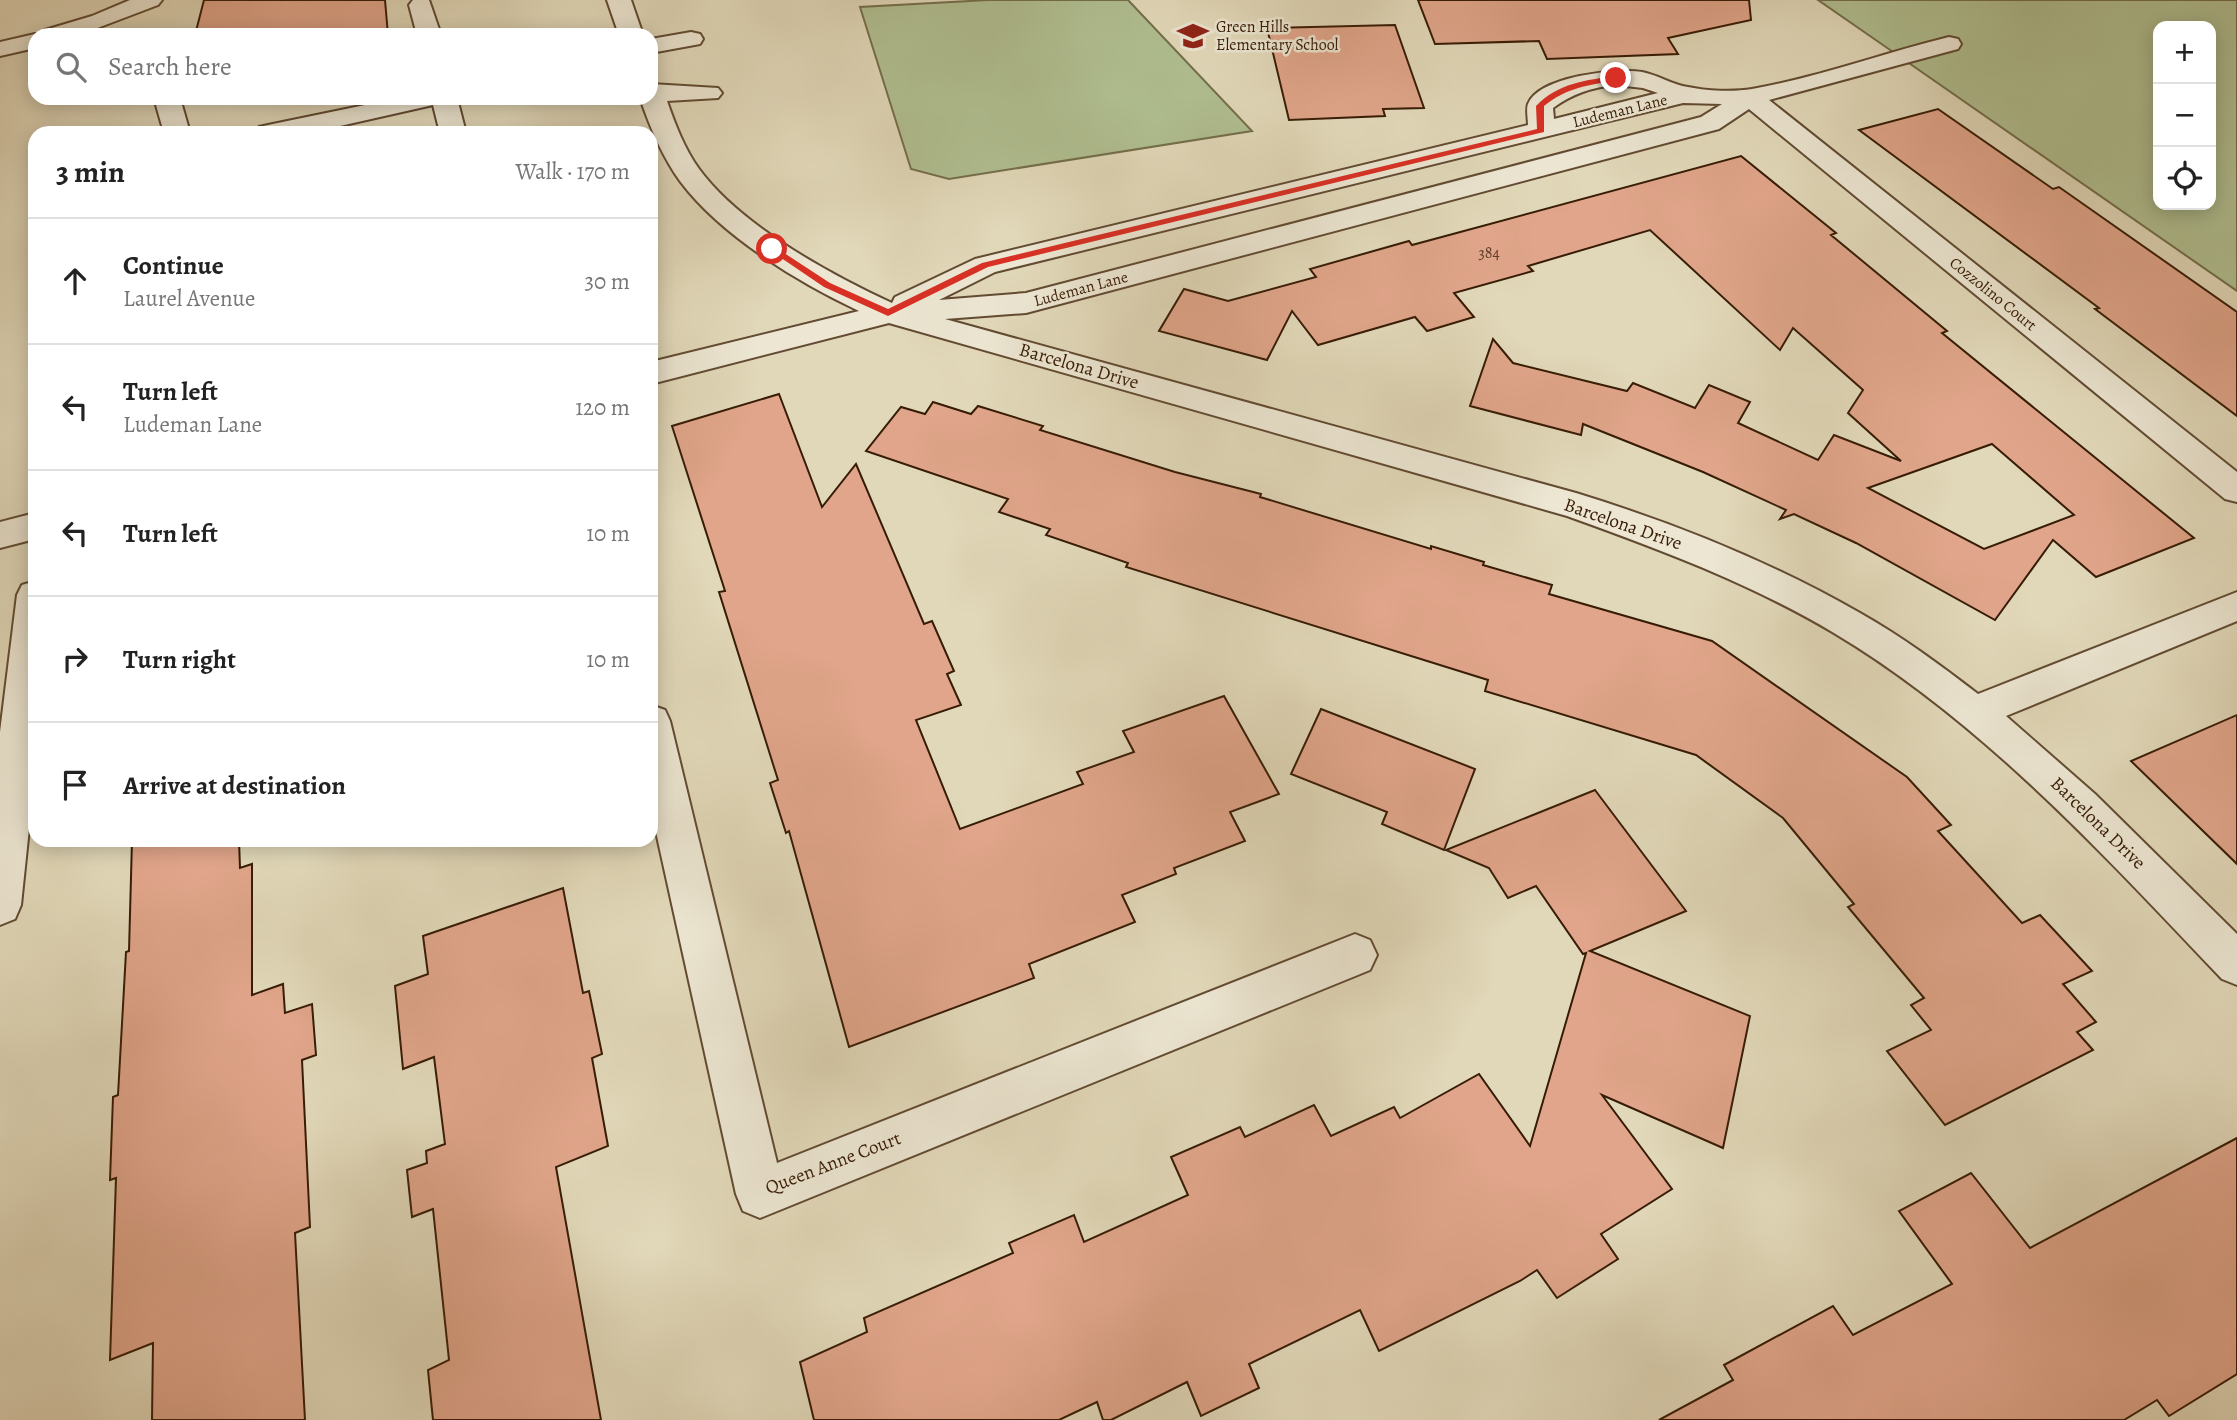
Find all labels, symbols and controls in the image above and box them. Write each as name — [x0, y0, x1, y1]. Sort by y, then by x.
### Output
place label: Green Hills Elementary School — [1216, 16, 1339, 56]
school or university icon: Green Hills Elementary School — [1176, 19, 1210, 53]
map controls — [2153, 21, 2216, 210]
button: + — [2153, 21, 2216, 84]
search box — [28, 28, 658, 105]
icon: search — [52, 48, 90, 86]
text: Search here — [108, 49, 232, 84]
route end — [1600, 62, 1631, 93]
button: − — [2153, 84, 2216, 147]
street label: Ludeman Lane — [1570, 89, 1670, 133]
button: locate — [2153, 147, 2216, 210]
text: 3 min — [56, 152, 125, 192]
text: Walk · 170 m — [516, 156, 630, 187]
route start — [756, 233, 787, 264]
house number: 384 — [1478, 242, 1500, 264]
text: Continue — [123, 248, 224, 283]
street label: Cozzolino Court — [1945, 252, 2041, 336]
icon: ahead — [56, 262, 94, 300]
text: 30 m — [584, 266, 630, 297]
street label: Ludeman Lane — [1031, 266, 1131, 312]
text: Laurel Avenue — [123, 283, 255, 314]
street label: Barcelona Drive — [1016, 337, 1142, 395]
text: Turn left — [123, 374, 218, 409]
icon: left — [56, 388, 94, 426]
text: 120 m — [575, 392, 630, 423]
text: Ludeman Lane — [123, 409, 262, 440]
street label: Barcelona Drive — [1560, 492, 1686, 556]
icon: left — [56, 514, 94, 552]
text: Turn left — [123, 516, 218, 551]
text: 10 m — [586, 518, 630, 549]
icon: right — [56, 640, 94, 678]
text: Turn right — [123, 642, 236, 677]
text: 10 m — [586, 644, 630, 675]
icon: arrive — [56, 766, 94, 804]
text: Arrive at destination — [123, 768, 346, 803]
street label: Barcelona Drive — [2045, 771, 2151, 875]
street label: Queen Anne Court — [761, 1125, 905, 1201]

